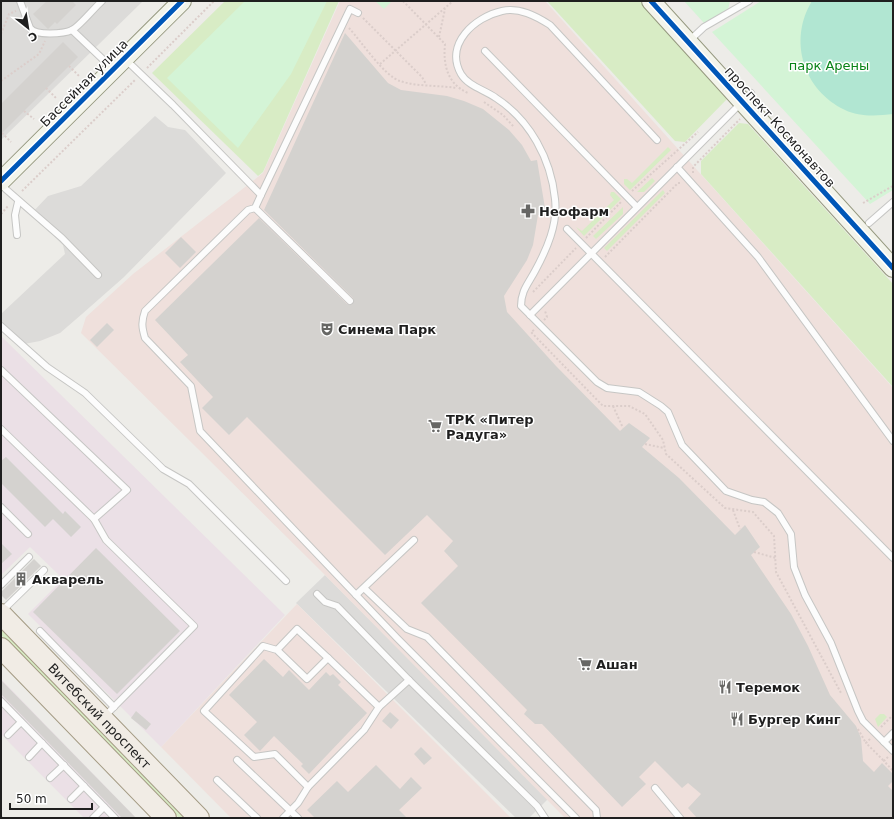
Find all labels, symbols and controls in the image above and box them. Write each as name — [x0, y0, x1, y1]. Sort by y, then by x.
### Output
north arrow — [8, 8, 48, 48]
text: С — [26, 29, 39, 44]
street label: Бассейная улица — [37, 36, 131, 130]
park label: парк Арены — [789, 58, 869, 73]
street label: проспект Космонавтов — [722, 64, 838, 190]
pharmacy icon: Неофарм — [520, 203, 536, 219]
place label: Неофарм — [539, 204, 609, 219]
theatre icon: Синема Парк — [319, 321, 335, 337]
place label: Синема Парк — [338, 322, 436, 337]
place label: ТРК «Питер Радуга» — [446, 412, 534, 442]
supermarket icon: ТРК «Питер Радуга» — [427, 418, 443, 434]
building icon: Акварель — [13, 571, 29, 587]
place label: Акварель — [32, 572, 104, 587]
supermarket icon: Ашан — [577, 656, 593, 672]
place label: Ашан — [596, 657, 638, 672]
street label: Витебский проспект — [45, 660, 155, 772]
restaurant icon: Теремок — [717, 679, 733, 695]
place label: Теремок — [736, 680, 800, 695]
restaurant icon: Бургер Кинг — [729, 711, 745, 727]
place label: Бургер Кинг — [748, 712, 841, 727]
scale bar — [10, 785, 92, 811]
text: 50 m — [16, 792, 47, 806]

